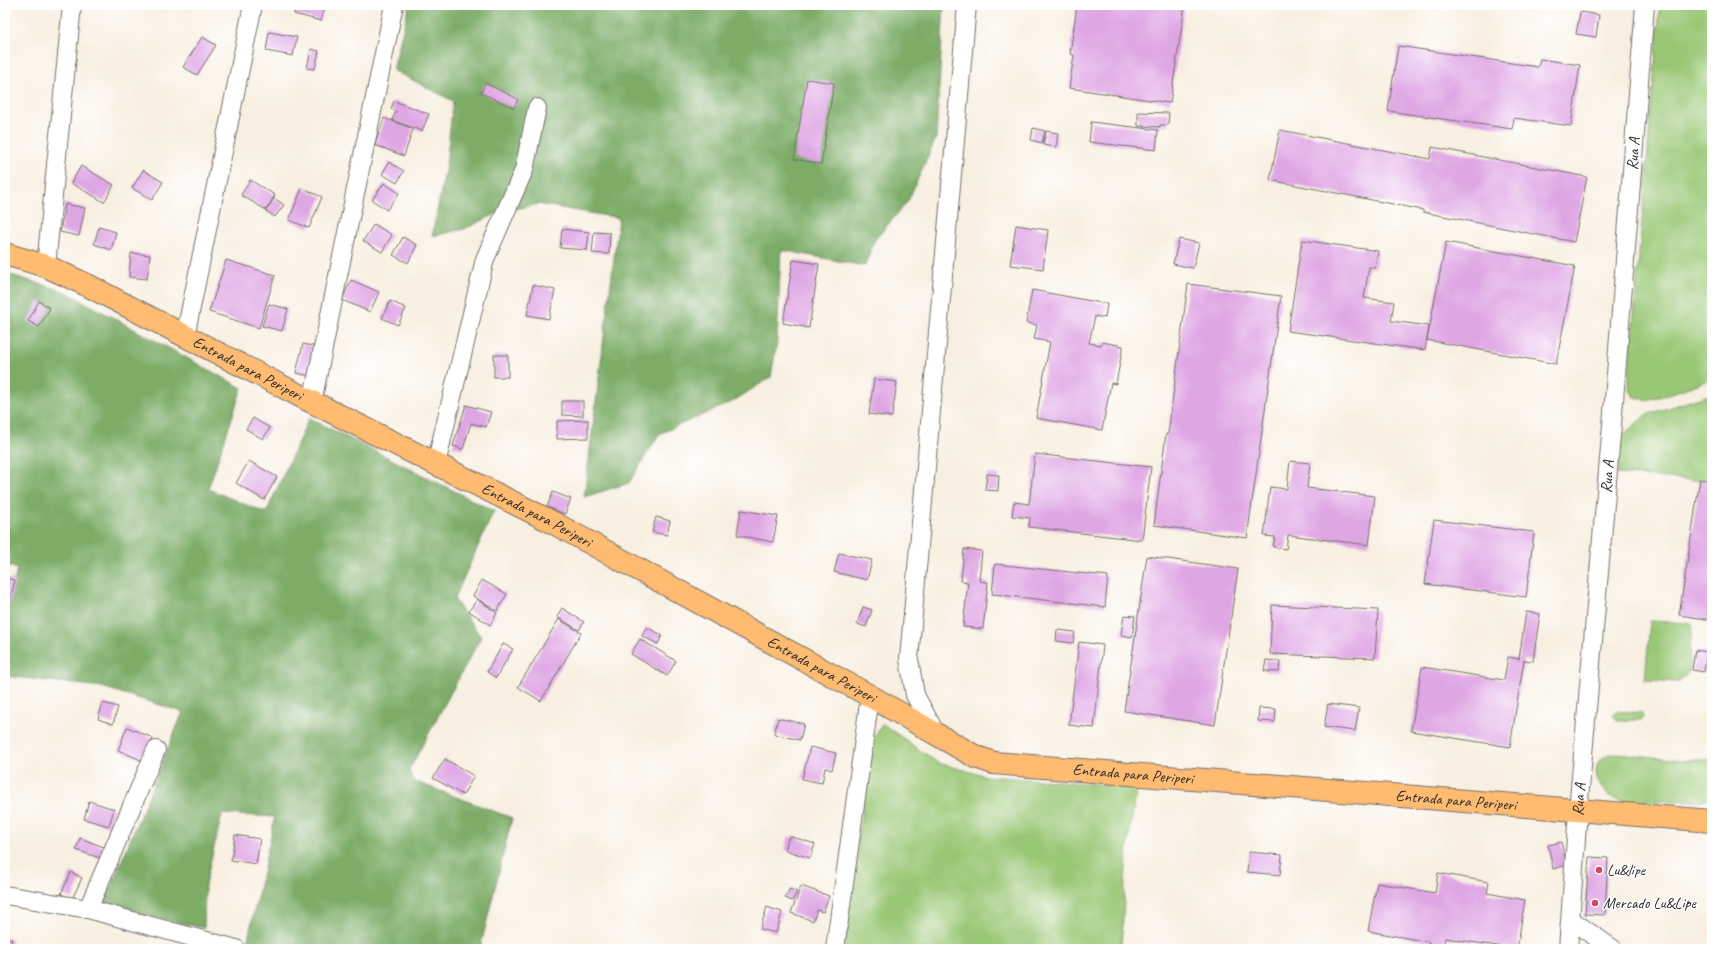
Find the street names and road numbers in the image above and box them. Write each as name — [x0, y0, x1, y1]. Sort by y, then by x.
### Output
street label: Rua A — [1622, 136, 1645, 171]
street label: Entrada para Periperi — [189, 332, 308, 406]
street label: Rua A — [1596, 459, 1619, 494]
street label: Entrada para Periperi — [478, 478, 597, 553]
street label: Entrada para Periperi — [764, 632, 881, 708]
street label: Entrada para Periperi — [1072, 759, 1196, 789]
street label: Rua A — [1568, 781, 1590, 816]
street label: Entrada para Periperi — [1395, 785, 1519, 815]

